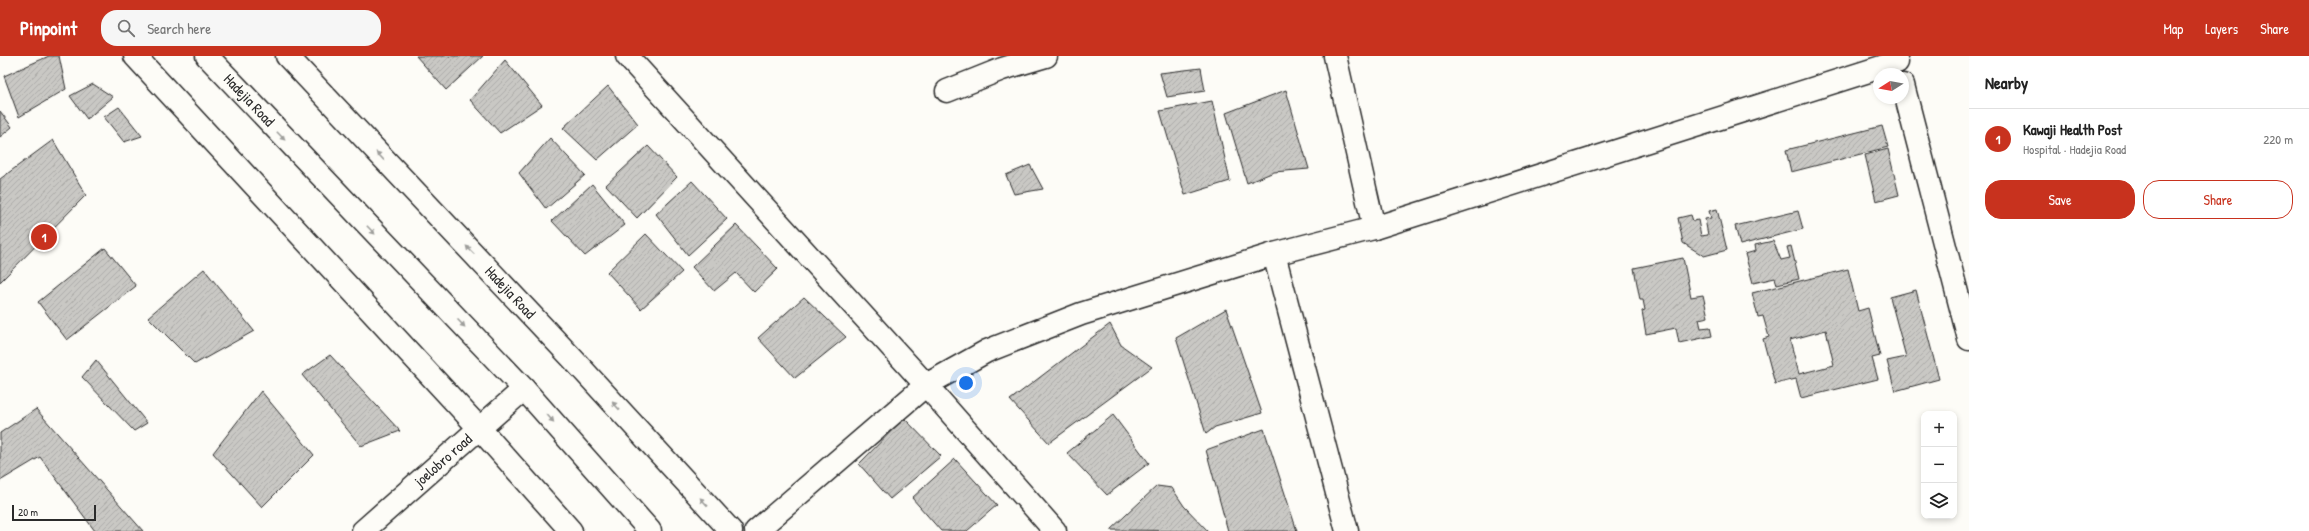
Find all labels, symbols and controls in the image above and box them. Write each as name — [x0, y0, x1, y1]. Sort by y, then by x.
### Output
search box — [101, 10, 381, 46]
text: Pinpoint — [20, 15, 77, 41]
icon: search — [115, 17, 137, 39]
text: Search here — [147, 18, 211, 39]
text: Map — [2163, 19, 2183, 38]
text: Layers — [2205, 19, 2238, 38]
text: Share — [2260, 19, 2289, 38]
north arrow — [1873, 68, 1909, 104]
street label: Hadejia Road — [219, 69, 280, 131]
text: Nearby — [1985, 71, 2028, 94]
text: Kawaji Health Post — [2023, 119, 2122, 140]
text: 1 — [1996, 130, 2000, 148]
text: 220 m — [2263, 130, 2293, 148]
one-way arrow — [276, 131, 286, 141]
text: Hospital · Hadejia Road — [2023, 140, 2126, 158]
one-way arrow — [376, 151, 385, 161]
button: Save — [1985, 180, 2135, 219]
button: Share — [2143, 180, 2293, 219]
pin: 1 — [31, 222, 57, 252]
one-way arrow — [366, 225, 375, 234]
one-way arrow — [466, 246, 475, 255]
street label: Hadejia Road — [480, 261, 541, 323]
one-way arrow — [456, 319, 465, 328]
your location — [956, 373, 976, 393]
one-way arrow — [612, 401, 621, 412]
map controls — [1921, 411, 1957, 519]
button: + — [1921, 411, 1957, 447]
one-way arrow — [545, 413, 554, 424]
street label: joelobro road — [408, 429, 476, 492]
button: − — [1921, 447, 1957, 483]
button: layers — [1921, 483, 1957, 519]
one-way arrow — [700, 497, 709, 507]
scale bar — [12, 503, 96, 522]
text: 20 m — [18, 505, 38, 519]

